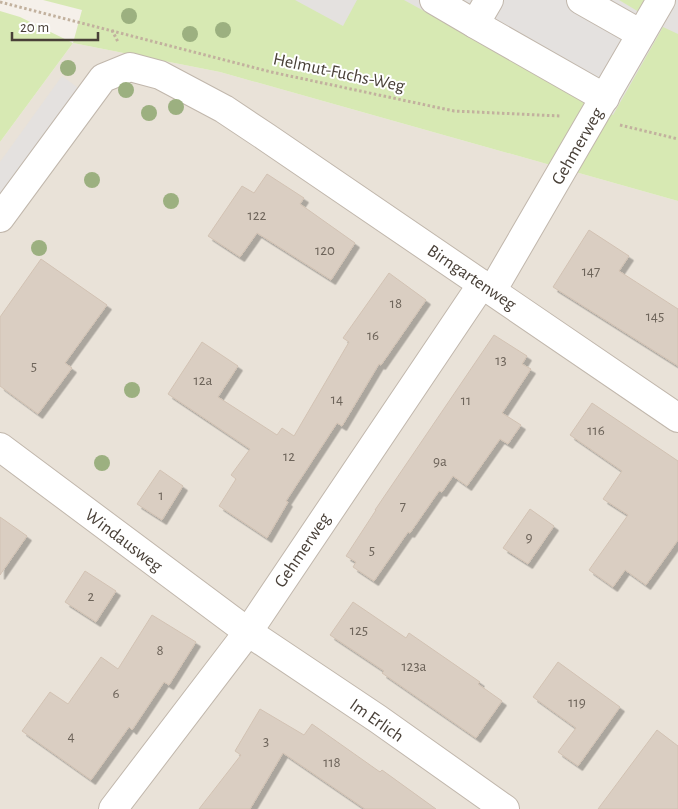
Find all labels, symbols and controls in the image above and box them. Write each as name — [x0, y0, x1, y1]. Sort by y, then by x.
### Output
scale bar — [12, 10, 99, 42]
text: 20 m — [20, 20, 49, 35]
street label: Helmut-Fuchs-Weg — [271, 50, 406, 96]
street label: Gehmerweg — [549, 105, 607, 188]
house number: 122 — [248, 208, 267, 223]
street label: Birngartenweg — [424, 242, 519, 314]
house number: 120 — [315, 243, 335, 258]
house number: 147 — [582, 264, 600, 279]
house number: 18 — [390, 296, 402, 311]
house number: 145 — [646, 309, 664, 324]
house number: 16 — [367, 328, 379, 343]
house number: 13 — [495, 353, 507, 368]
house number: 5 — [31, 359, 37, 374]
house number: 12a — [194, 373, 213, 388]
house number: 14 — [331, 392, 343, 407]
house number: 11 — [461, 393, 471, 408]
house number: 116 — [587, 423, 605, 438]
house number: 12 — [283, 449, 295, 464]
house number: 9a — [433, 454, 447, 469]
house number: 1 — [158, 488, 164, 503]
house number: 7 — [400, 499, 406, 514]
street label: Windausweg — [81, 506, 166, 576]
street label: Gehmerweg — [271, 510, 334, 591]
house number: 9 — [525, 530, 533, 545]
house number: 5 — [369, 543, 375, 558]
house number: 2 — [88, 589, 95, 604]
house number: 125 — [350, 623, 368, 638]
house number: 8 — [156, 643, 164, 658]
house number: 123a — [401, 659, 427, 674]
house number: 6 — [112, 686, 120, 701]
house number: 119 — [568, 695, 586, 710]
street label: Im Erlich — [346, 696, 407, 746]
house number: 4 — [67, 729, 75, 744]
house number: 3 — [263, 734, 269, 749]
house number: 118 — [323, 755, 341, 770]

